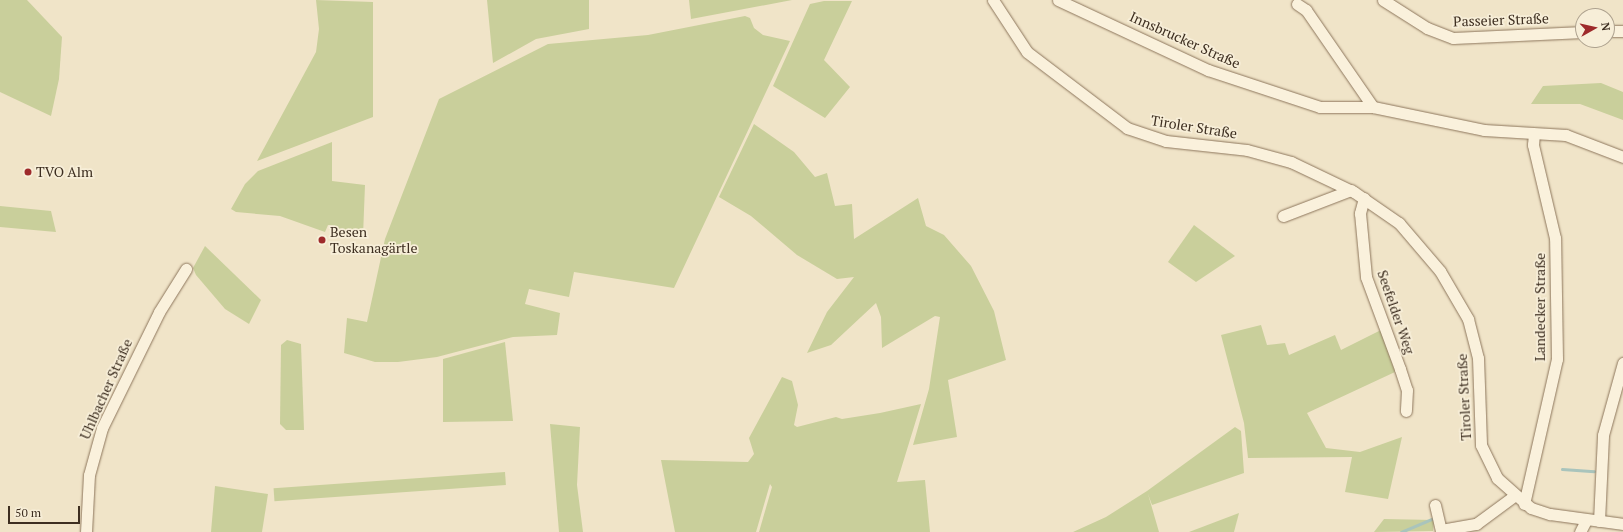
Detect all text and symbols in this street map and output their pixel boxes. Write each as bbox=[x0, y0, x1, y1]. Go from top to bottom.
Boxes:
street label: Innsbrucker Straße bbox=[1127, 8, 1243, 72]
north arrow bbox=[1575, 8, 1615, 48]
street label: Passeier Straße bbox=[1453, 10, 1549, 30]
text: N bbox=[1598, 21, 1613, 32]
street label: Tiroler Straße bbox=[1150, 112, 1238, 142]
place label: TVO Alm bbox=[36, 164, 93, 180]
marker: TVO Alm bbox=[23, 167, 33, 177]
place label: Besen Toskanagärtle bbox=[330, 224, 418, 256]
marker: Besen Toskanagärtle bbox=[317, 235, 327, 245]
street label: Landecker Straße bbox=[1532, 253, 1548, 361]
street label: Seefelder Weg bbox=[1374, 268, 1418, 356]
street label: Uhlbacher Straße bbox=[76, 336, 136, 442]
street label: Tiroler Straße bbox=[1453, 353, 1475, 441]
scale bar bbox=[10, 498, 82, 524]
text: 50 m bbox=[15, 505, 41, 520]

